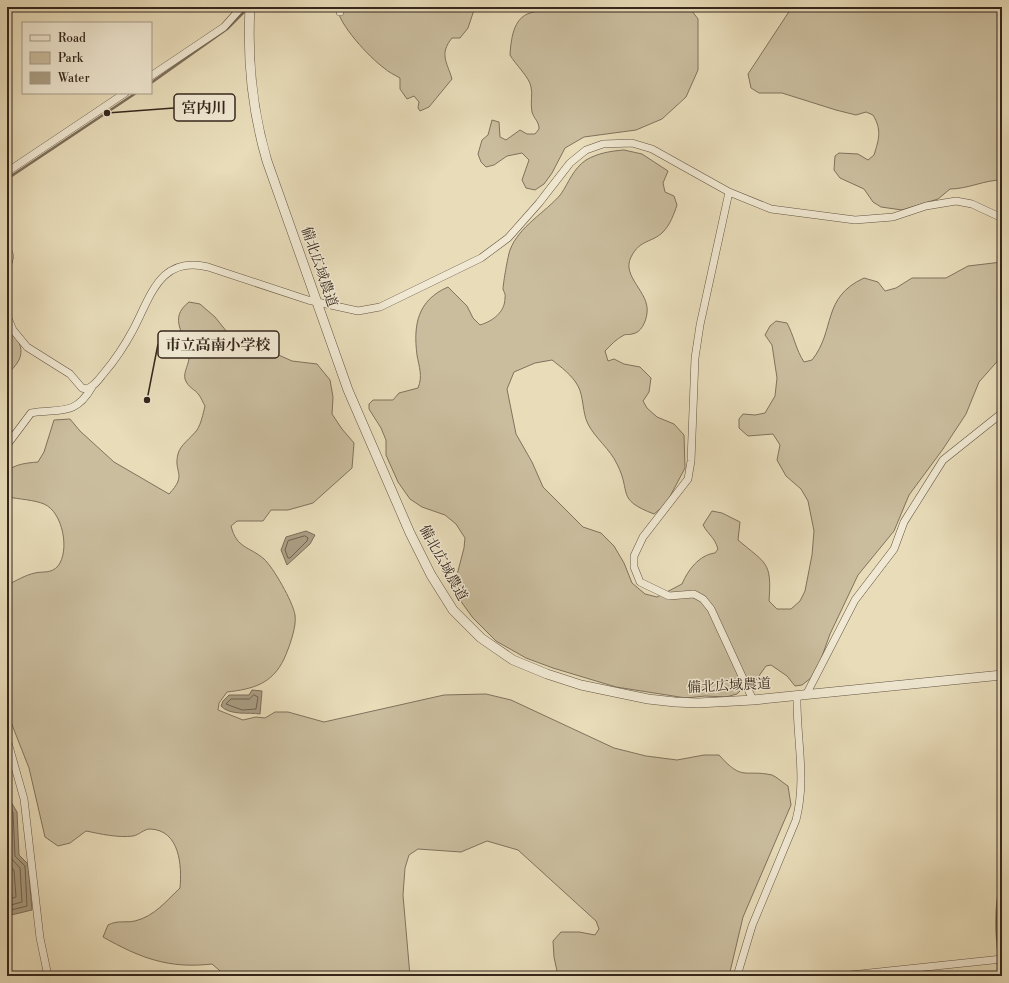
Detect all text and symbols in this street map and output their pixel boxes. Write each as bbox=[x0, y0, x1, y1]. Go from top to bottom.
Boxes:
legend bbox=[22, 22, 152, 94]
text: Road bbox=[58, 31, 86, 46]
text: Park bbox=[58, 51, 84, 66]
text: Water bbox=[57, 71, 90, 86]
callout: 宮内川 bbox=[174, 94, 235, 121]
text: 宮内川 bbox=[181, 99, 227, 118]
street label: 備北広域農道 bbox=[297, 224, 341, 310]
callout: 市立高南小学校 bbox=[158, 331, 279, 358]
text: 市立高南小学校 bbox=[165, 336, 271, 355]
street label: 備北広域農道 bbox=[415, 522, 471, 604]
street label: 備北広域農道 bbox=[687, 675, 771, 697]

